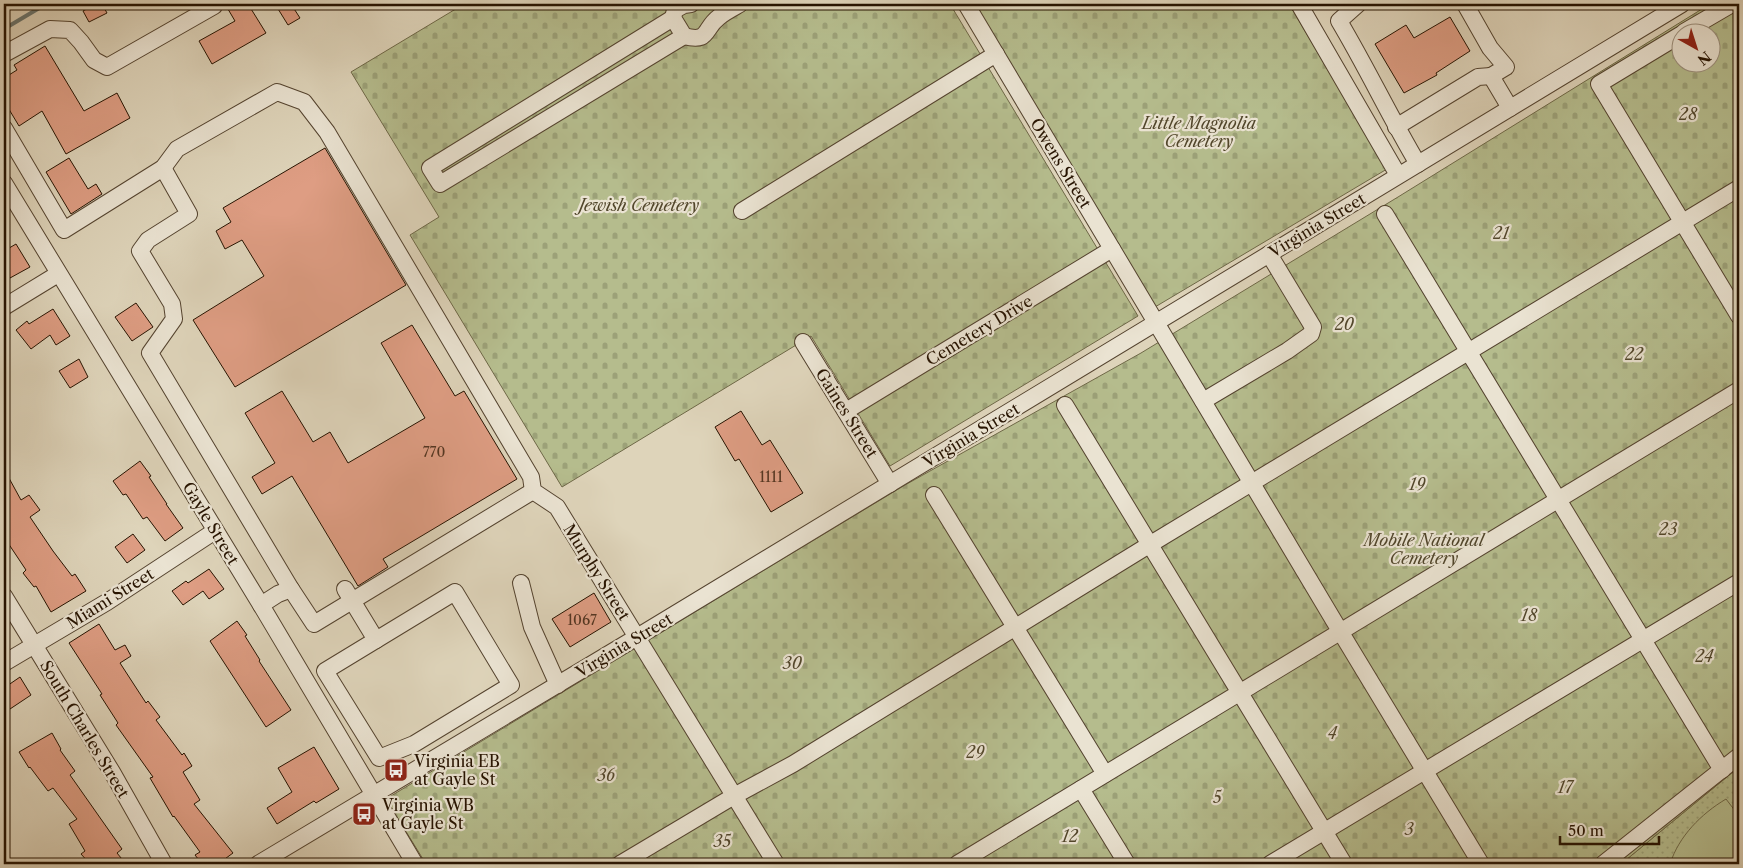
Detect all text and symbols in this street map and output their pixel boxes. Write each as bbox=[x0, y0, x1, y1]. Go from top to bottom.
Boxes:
north arrow bbox=[1670, 22, 1720, 72]
text: N bbox=[1694, 47, 1715, 69]
park label: 28 bbox=[1679, 104, 1698, 124]
park label: Little Magnolia Cemetery bbox=[1140, 113, 1257, 151]
street label: Owens Street bbox=[1026, 114, 1096, 212]
street label: Virginia Street bbox=[1264, 188, 1369, 262]
park label: Jewish Cemetery bbox=[574, 195, 699, 215]
park label: 21 bbox=[1493, 223, 1510, 243]
street label: Cemetery Drive bbox=[922, 290, 1036, 370]
park label: 20 bbox=[1334, 314, 1355, 334]
park label: 22 bbox=[1625, 344, 1644, 364]
street label: Gaines Street bbox=[812, 365, 883, 462]
street label: Virginia Street bbox=[918, 398, 1023, 472]
house number: 770 bbox=[423, 443, 445, 461]
house number: 1111 bbox=[759, 468, 783, 486]
park label: 19 bbox=[1408, 474, 1426, 494]
street label: Gayle Street bbox=[178, 478, 244, 568]
park label: 23 bbox=[1659, 519, 1678, 539]
street label: Murphy Street bbox=[559, 520, 635, 624]
park label: Mobile National Cemetery bbox=[1362, 530, 1486, 568]
street label: Miami Street bbox=[63, 563, 157, 633]
park label: 18 bbox=[1520, 605, 1538, 625]
street label: Virginia Street bbox=[571, 608, 676, 682]
house number: 1067 bbox=[567, 611, 597, 629]
park label: 24 bbox=[1695, 646, 1715, 666]
park label: 30 bbox=[782, 653, 803, 673]
street label: South Charles Street bbox=[36, 657, 134, 802]
park label: 4 bbox=[1327, 723, 1338, 743]
park label: 29 bbox=[966, 742, 985, 762]
place label: Virginia EB at Gayle St bbox=[413, 751, 500, 789]
bus stop icon: Virginia EB at Gayle St bbox=[383, 757, 409, 783]
park label: 36 bbox=[597, 765, 616, 785]
park label: 17 bbox=[1557, 777, 1575, 797]
park label: 5 bbox=[1213, 787, 1222, 807]
place label: Virginia WB at Gayle St bbox=[381, 795, 474, 833]
bus stop icon: Virginia WB at Gayle St bbox=[351, 801, 377, 827]
scale bar bbox=[1560, 813, 1659, 845]
park label: 3 bbox=[1404, 819, 1414, 839]
text: 50 m bbox=[1568, 821, 1604, 840]
park label: 12 bbox=[1061, 826, 1079, 846]
park label: 35 bbox=[713, 831, 731, 851]

